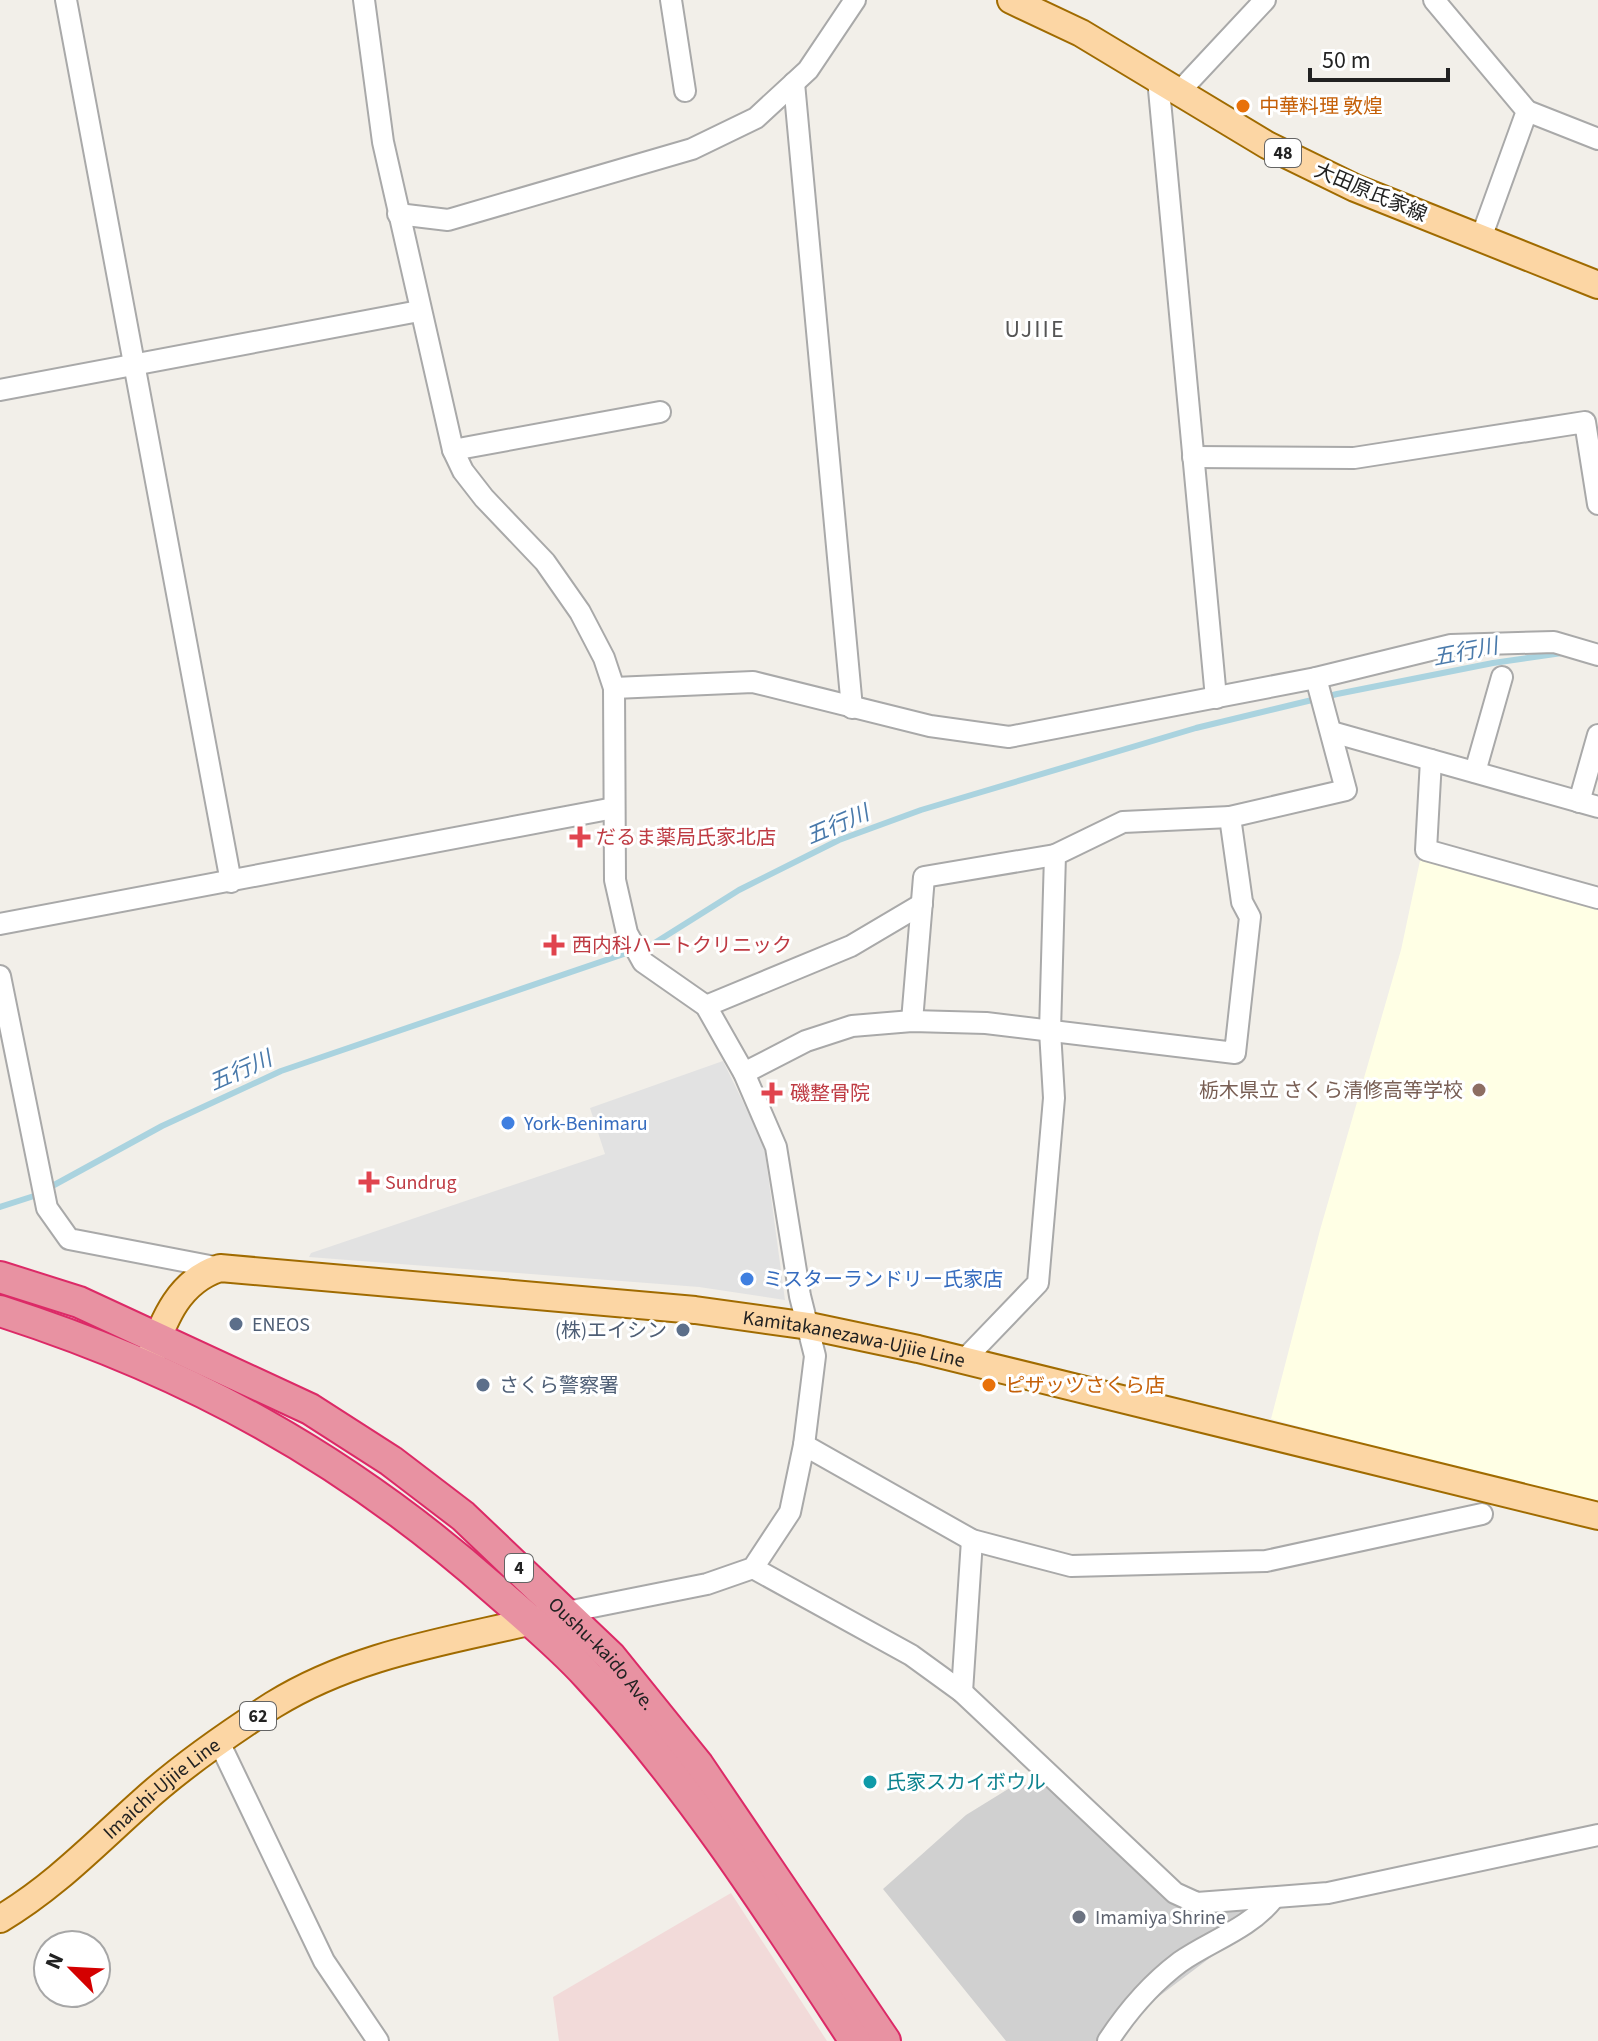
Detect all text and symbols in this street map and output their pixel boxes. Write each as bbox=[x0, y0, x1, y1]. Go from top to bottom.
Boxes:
scale bar bbox=[1310, 32, 1448, 82]
text: 50 m bbox=[1322, 43, 1371, 78]
place label: 中華料理 敦煌 bbox=[1259, 93, 1383, 121]
marker: 中華料理 敦煌 bbox=[1234, 97, 1252, 115]
road number: 48 bbox=[1265, 139, 1301, 167]
street label: 大田原氏家線 bbox=[1310, 157, 1431, 229]
district label: UJIIE bbox=[1004, 312, 1066, 347]
water label: 五行川 bbox=[1430, 630, 1503, 674]
water label: 五行川 bbox=[801, 797, 876, 853]
place label: だるま薬局氏家北店 bbox=[596, 824, 776, 852]
marker: だるま薬局氏家北店 bbox=[571, 828, 589, 846]
place label: 西内科ハートクリニック bbox=[572, 932, 792, 960]
marker: 西内科ハートクリニック bbox=[543, 934, 565, 956]
water label: 五行川 bbox=[204, 1042, 279, 1099]
place label: 栃木県立 さくら清修高等学校 bbox=[1199, 1077, 1463, 1105]
place label: 磯整骨院 bbox=[790, 1080, 870, 1108]
marker: 栃木県立 さくら清修高等学校 bbox=[1470, 1081, 1488, 1099]
marker: 磯整骨院 bbox=[761, 1082, 783, 1104]
place label: York-Benimaru bbox=[523, 1110, 648, 1138]
marker: York-Benimaru bbox=[499, 1114, 517, 1132]
place label: Sundrug bbox=[385, 1169, 457, 1197]
marker: Sundrug bbox=[360, 1173, 378, 1191]
place label: ミスターランドリー氏家店 bbox=[763, 1266, 1003, 1294]
marker: ミスターランドリー氏家店 bbox=[738, 1270, 756, 1288]
street label: Kamitakanezawa-Ujiie Line bbox=[741, 1304, 968, 1375]
place label: ENEOS bbox=[252, 1311, 310, 1339]
marker: ENEOS bbox=[227, 1315, 245, 1333]
place label: (株)エイシン bbox=[555, 1317, 667, 1345]
marker: (株)エイシン bbox=[674, 1321, 692, 1339]
place label: さくら警察署 bbox=[499, 1372, 619, 1400]
place label: ピザッツさくら店 bbox=[1005, 1372, 1165, 1400]
marker: さくら警察署 bbox=[474, 1376, 492, 1394]
marker: ピザッツさくら店 bbox=[980, 1376, 998, 1394]
road number: 4 bbox=[505, 1554, 533, 1582]
street label: Oushu-kaido Ave. bbox=[541, 1591, 661, 1717]
road number: 62 bbox=[240, 1702, 276, 1730]
street label: Imaichi-Ujiie Line bbox=[97, 1732, 226, 1846]
place label: 氏家スカイボウル bbox=[886, 1769, 1046, 1797]
marker: 氏家スカイボウル bbox=[861, 1773, 879, 1791]
place label: Imamiya Shrine bbox=[1095, 1904, 1226, 1932]
marker: Imamiya Shrine bbox=[1070, 1908, 1088, 1926]
north arrow bbox=[32, 1929, 112, 2009]
text: N bbox=[37, 1948, 72, 1974]

